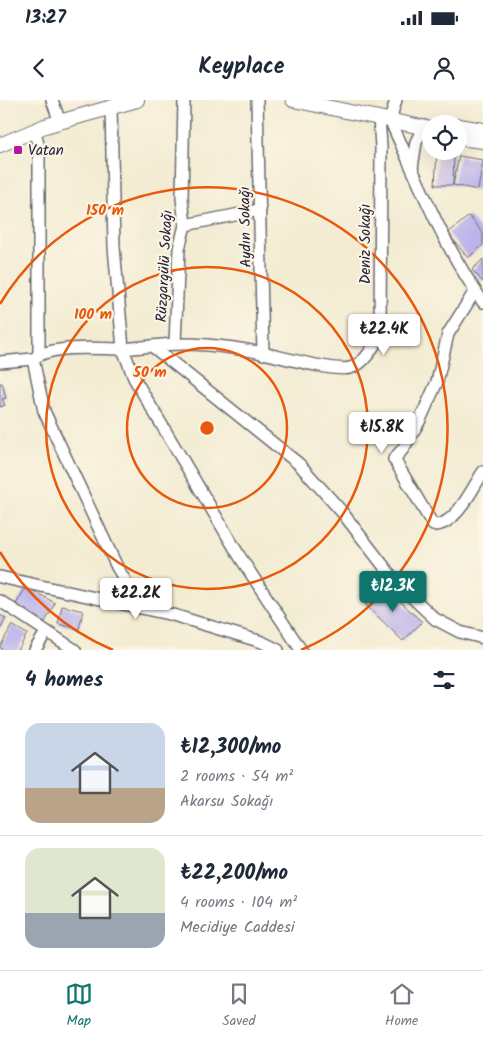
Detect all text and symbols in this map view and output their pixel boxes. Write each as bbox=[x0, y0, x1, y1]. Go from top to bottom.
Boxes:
text: 13:27 bbox=[25, 3, 66, 33]
text: Keyplace bbox=[199, 50, 284, 85]
icon: back bbox=[25, 54, 53, 82]
icon: person bbox=[430, 54, 458, 82]
map controls bbox=[422, 115, 467, 160]
button: locate bbox=[422, 115, 467, 160]
place label: Vatan bbox=[28, 139, 64, 163]
marker: Vatan bbox=[12, 144, 24, 156]
street label: Aydın Sokağı bbox=[233, 186, 259, 268]
text: 150 m bbox=[86, 199, 124, 223]
street label: Deniz Sokağı bbox=[354, 204, 378, 284]
street label: Rüzgargülü Sokağı bbox=[150, 209, 180, 323]
text: 100 m bbox=[74, 303, 112, 327]
pin: ₺22.4K bbox=[343, 314, 425, 356]
text: ₺22.4K bbox=[359, 317, 409, 342]
text: 50 m bbox=[132, 361, 167, 385]
pin: ₺15.8K bbox=[341, 412, 423, 454]
text: ₺15.8K bbox=[360, 415, 404, 440]
centre of rings bbox=[198, 419, 216, 437]
pin: ₺12.3K bbox=[352, 570, 434, 613]
text: ₺12.3K bbox=[370, 574, 416, 599]
pin: ₺22.2K bbox=[95, 578, 177, 620]
text: ₺22.2K bbox=[111, 581, 161, 606]
text: 4 homes bbox=[25, 664, 103, 697]
icon: filters bbox=[430, 666, 458, 694]
text: ₺12,300/mo bbox=[180, 731, 281, 764]
icon: home bbox=[65, 743, 125, 803]
text: 2 rooms · 54 m² bbox=[180, 764, 293, 789]
text: Akarsu Sokağı bbox=[180, 789, 273, 814]
text: ₺22,200/mo bbox=[180, 857, 288, 890]
icon: home bbox=[65, 868, 125, 928]
text: 4 rooms · 104 m² bbox=[180, 890, 297, 915]
text: Mecidiye Caddesi bbox=[180, 915, 295, 940]
tab: Map bbox=[65, 980, 93, 1032]
tab: Saved bbox=[222, 980, 256, 1032]
tab: Home bbox=[385, 980, 418, 1032]

